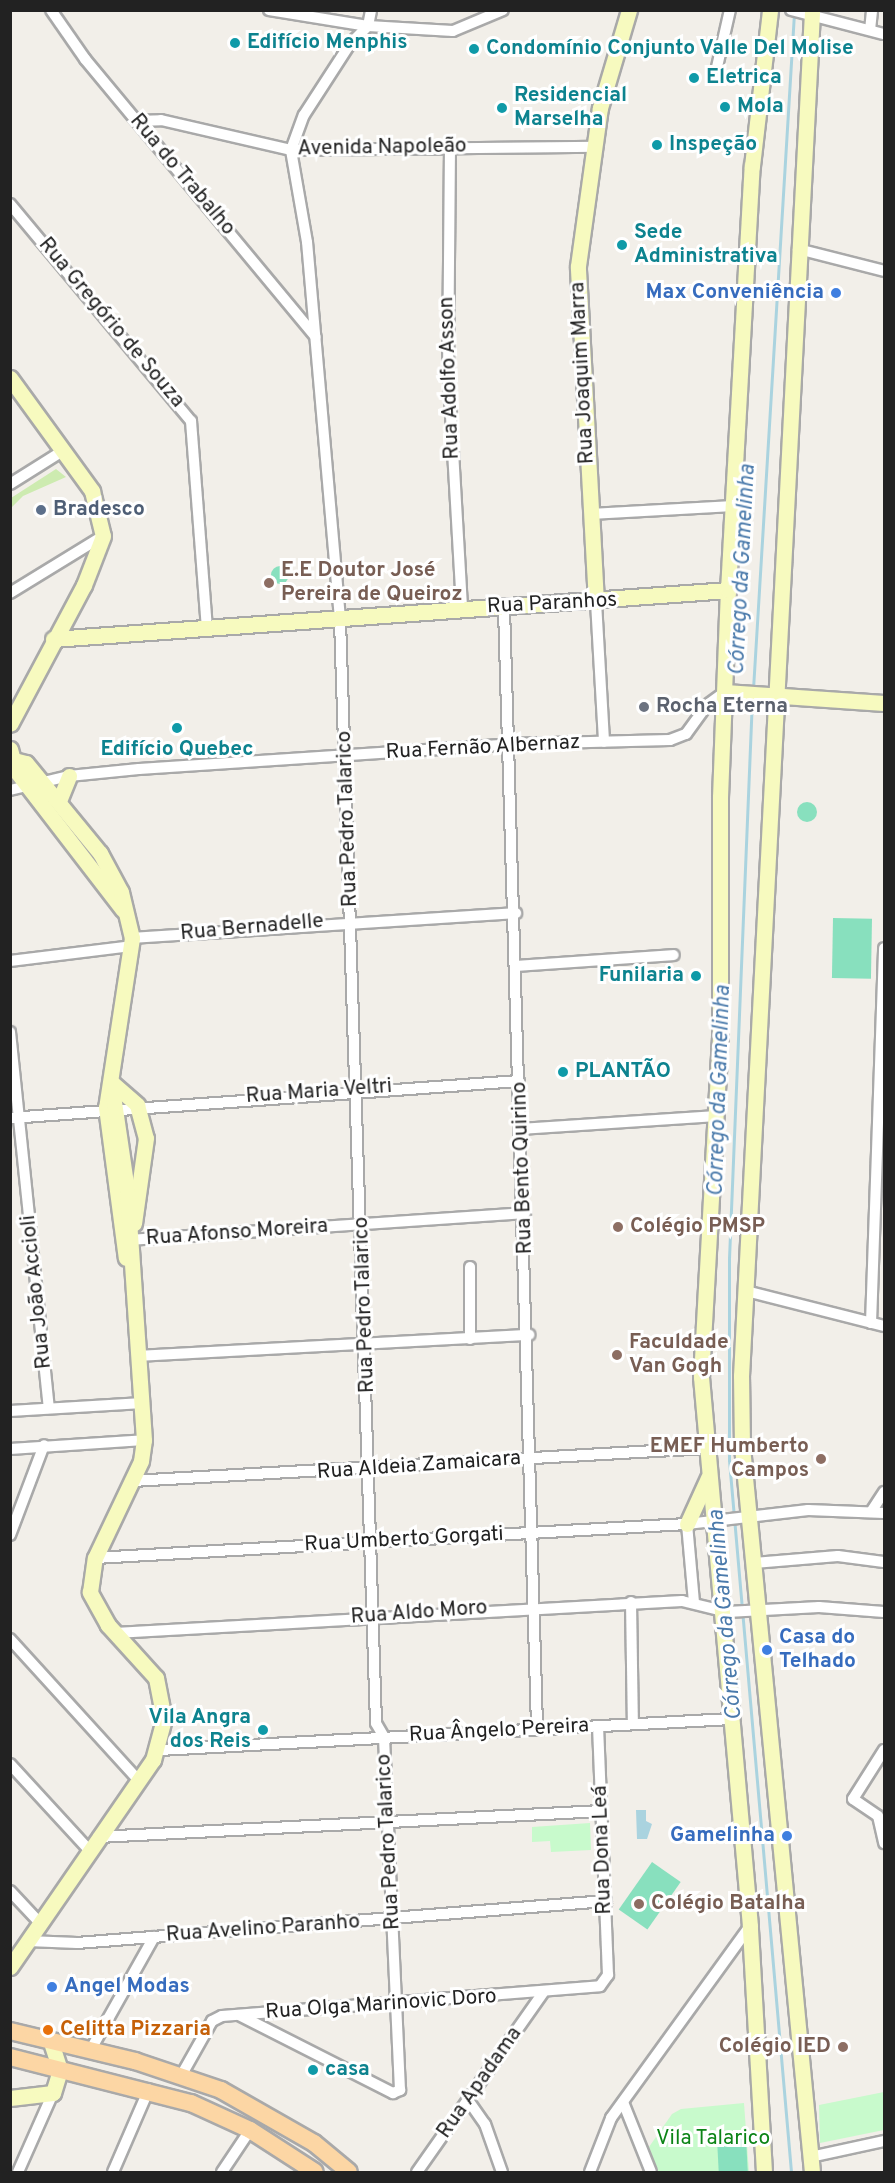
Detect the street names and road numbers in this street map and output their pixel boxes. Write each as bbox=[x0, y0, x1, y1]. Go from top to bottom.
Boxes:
street label: Rua do Trabalho bbox=[124, 109, 240, 241]
street label: Avenida Napoleão bbox=[297, 134, 467, 162]
street label: Rua Gregório de Souza bbox=[32, 233, 190, 413]
street label: Rua Joaquim Marra bbox=[566, 281, 600, 465]
street label: Rua Adolfo Asson bbox=[435, 295, 465, 461]
street label: Rua Paranhos bbox=[486, 588, 618, 620]
street label: Rua Pedro Talarico bbox=[332, 730, 364, 908]
street label: Rua Fernão Albernaz bbox=[385, 730, 581, 766]
street label: Rua Bernadelle bbox=[179, 909, 325, 947]
street label: Rua Maria Veltri bbox=[245, 1074, 393, 1110]
street label: Rua Bento Quirino bbox=[507, 1081, 539, 1255]
street label: Rua João Accioli bbox=[16, 1213, 58, 1371]
street label: Rua Afonso Moreira bbox=[145, 1214, 329, 1252]
street label: Rua Pedro Talarico bbox=[349, 1216, 381, 1394]
street label: Rua Aldeia Zamaicara bbox=[316, 1446, 522, 1486]
street label: Rua Umberto Gorgati bbox=[304, 1522, 504, 1558]
street label: Rua Aldo Moro bbox=[349, 1596, 489, 1630]
street label: Rua Ângelo Pereira bbox=[408, 1714, 590, 1748]
street label: Rua Pedro Talarico bbox=[372, 1753, 406, 1931]
street label: Rua Dona Leá bbox=[588, 1785, 618, 1915]
street label: Rua Avelino Paranho bbox=[165, 1910, 361, 1948]
street label: Rua Olga Marinovic Doro bbox=[265, 1984, 497, 2026]
street label: Rua Apadama bbox=[432, 2022, 528, 2144]

